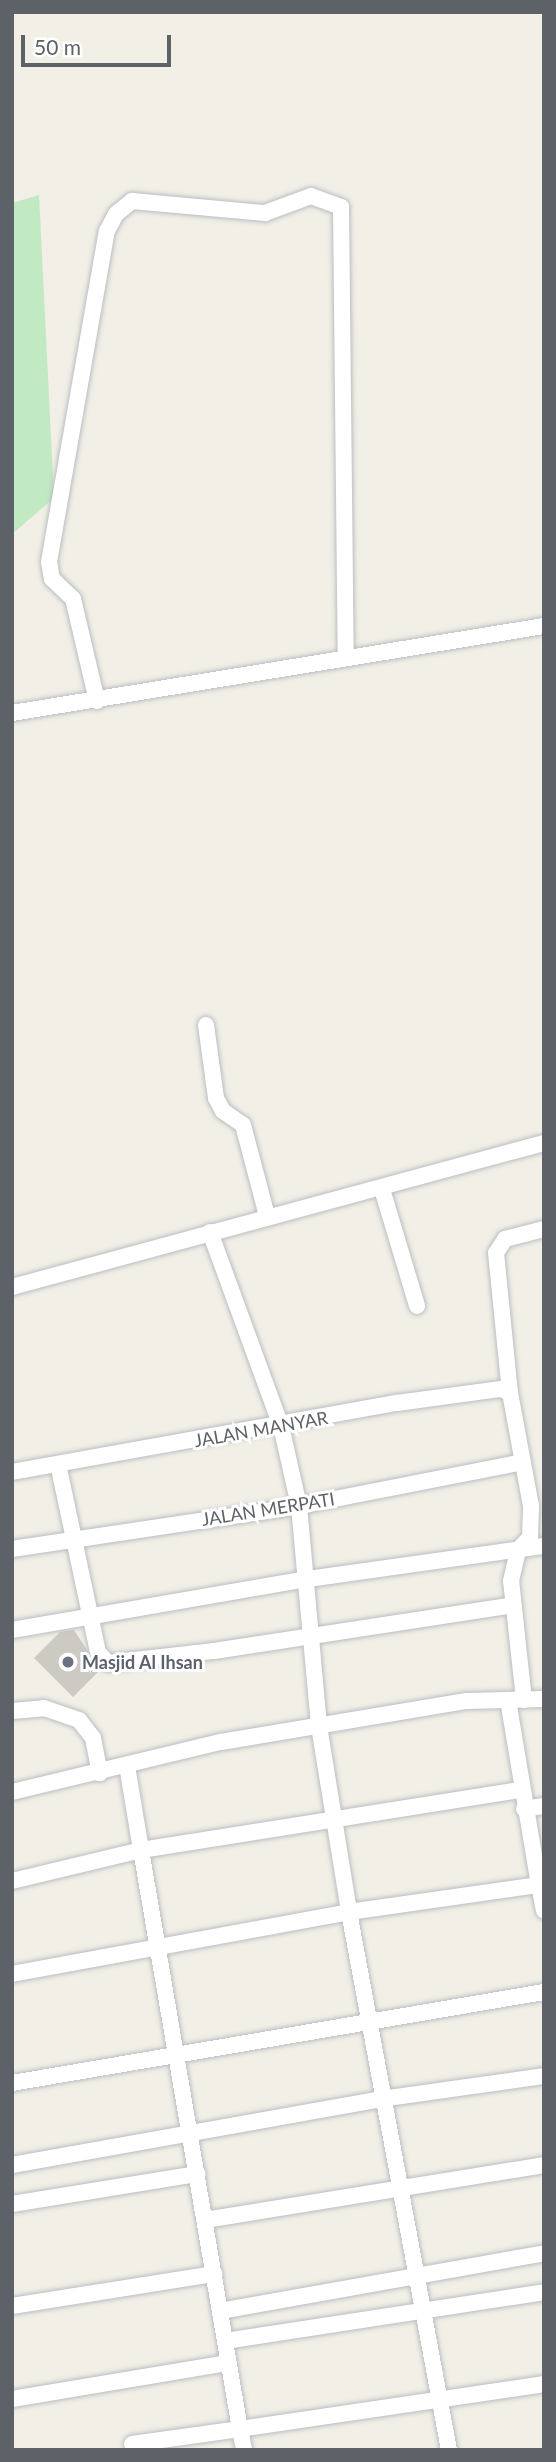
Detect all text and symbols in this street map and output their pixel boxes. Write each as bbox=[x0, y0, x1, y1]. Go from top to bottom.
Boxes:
scale bar bbox=[24, 21, 175, 65]
text: 50 m bbox=[34, 34, 81, 59]
street label: JALAN MANYAR bbox=[192, 1407, 330, 1451]
street label: JALAN MERPATI bbox=[200, 1488, 336, 1530]
place label: Masjid Al Ihsan bbox=[82, 1651, 203, 1673]
marker: Masjid Al Ihsan bbox=[60, 1654, 76, 1670]

